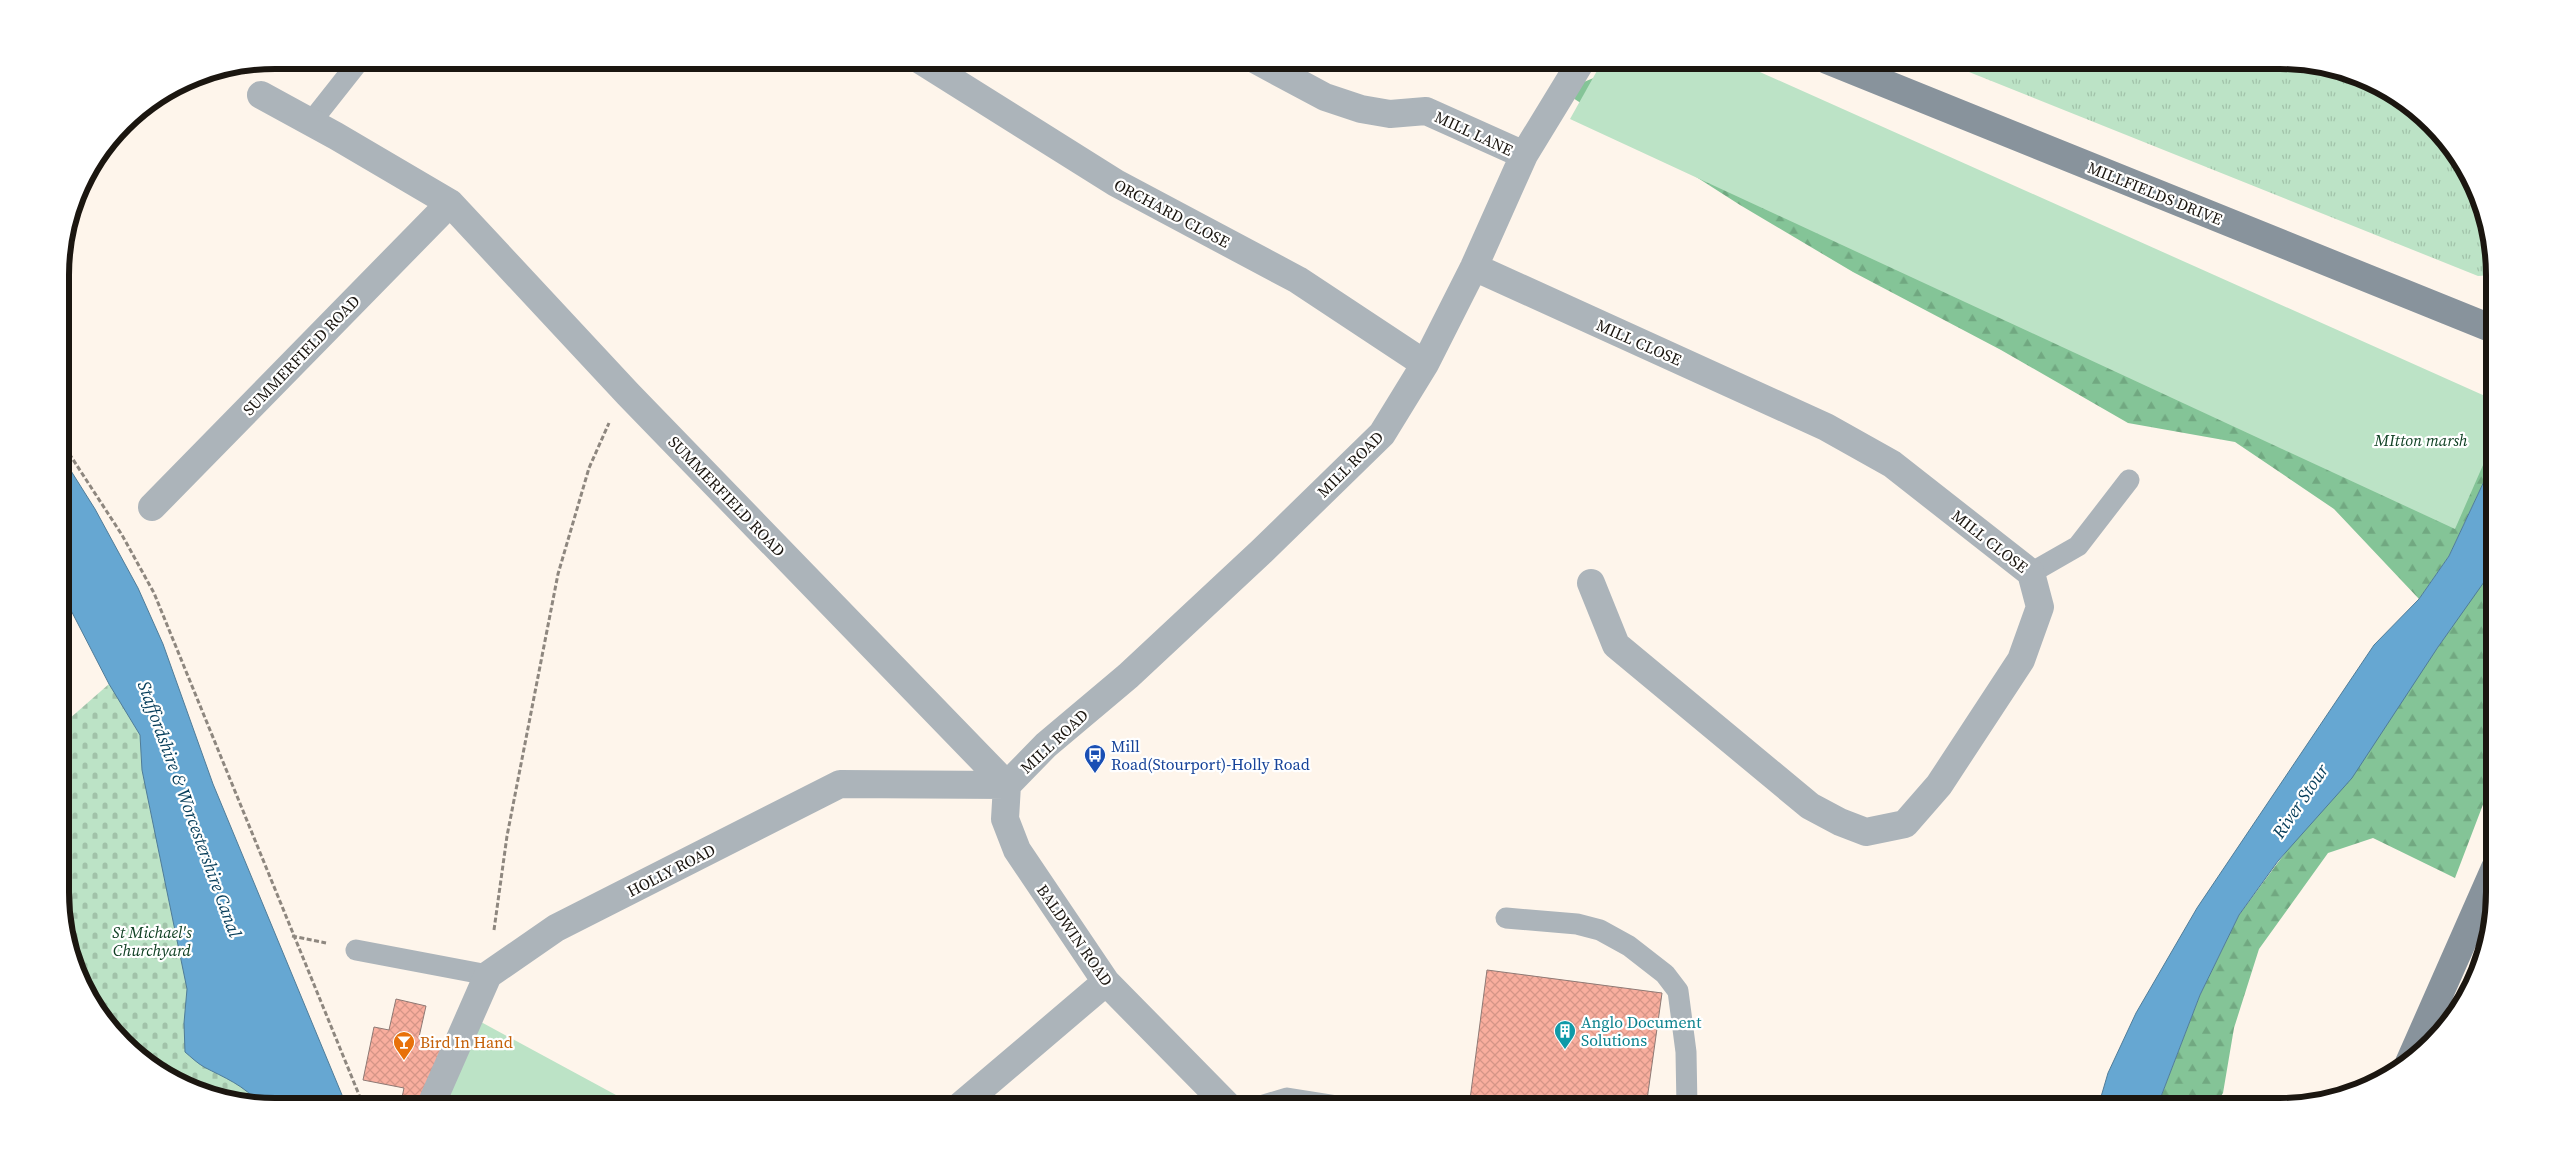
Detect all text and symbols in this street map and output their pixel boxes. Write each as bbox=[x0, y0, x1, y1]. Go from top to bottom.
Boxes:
street label: MILL LANE bbox=[1431, 105, 1517, 161]
street label: MILLFIELDS DRIVE bbox=[2084, 156, 2226, 230]
street label: ORCHARD CLOSE bbox=[1110, 173, 1234, 253]
street label: SUMMERFIELD ROAD bbox=[238, 290, 364, 420]
street label: MILL CLOSE bbox=[1593, 313, 1685, 371]
street label: MILL ROAD bbox=[1312, 426, 1388, 502]
park label: MItton marsh bbox=[2374, 429, 2468, 451]
street label: SUMMERFIELD ROAD bbox=[664, 431, 790, 561]
street label: MILL CLOSE bbox=[1947, 504, 2033, 578]
water label: Staffordshire & Worcestershire Canal bbox=[132, 677, 248, 941]
street label: MILL ROAD bbox=[1015, 704, 1093, 778]
place label: Mill Road(Stourport)-Holly Road bbox=[1111, 735, 1310, 775]
bus stop icon: Mill Road(Stourport)-Holly Road bbox=[1083, 743, 1107, 774]
water label: River Stour bbox=[2265, 758, 2334, 844]
street label: HOLLY ROAD bbox=[623, 838, 719, 902]
street label: BALDWIN ROAD bbox=[1032, 880, 1118, 990]
park label: St Michael's Churchyard bbox=[112, 921, 192, 961]
place label: Anglo Document Solutions bbox=[1581, 1011, 1702, 1051]
building icon: Anglo Document Solutions bbox=[1553, 1019, 1577, 1050]
bar icon: Bird In Hand bbox=[392, 1030, 416, 1061]
place label: Bird In Hand bbox=[420, 1031, 513, 1053]

